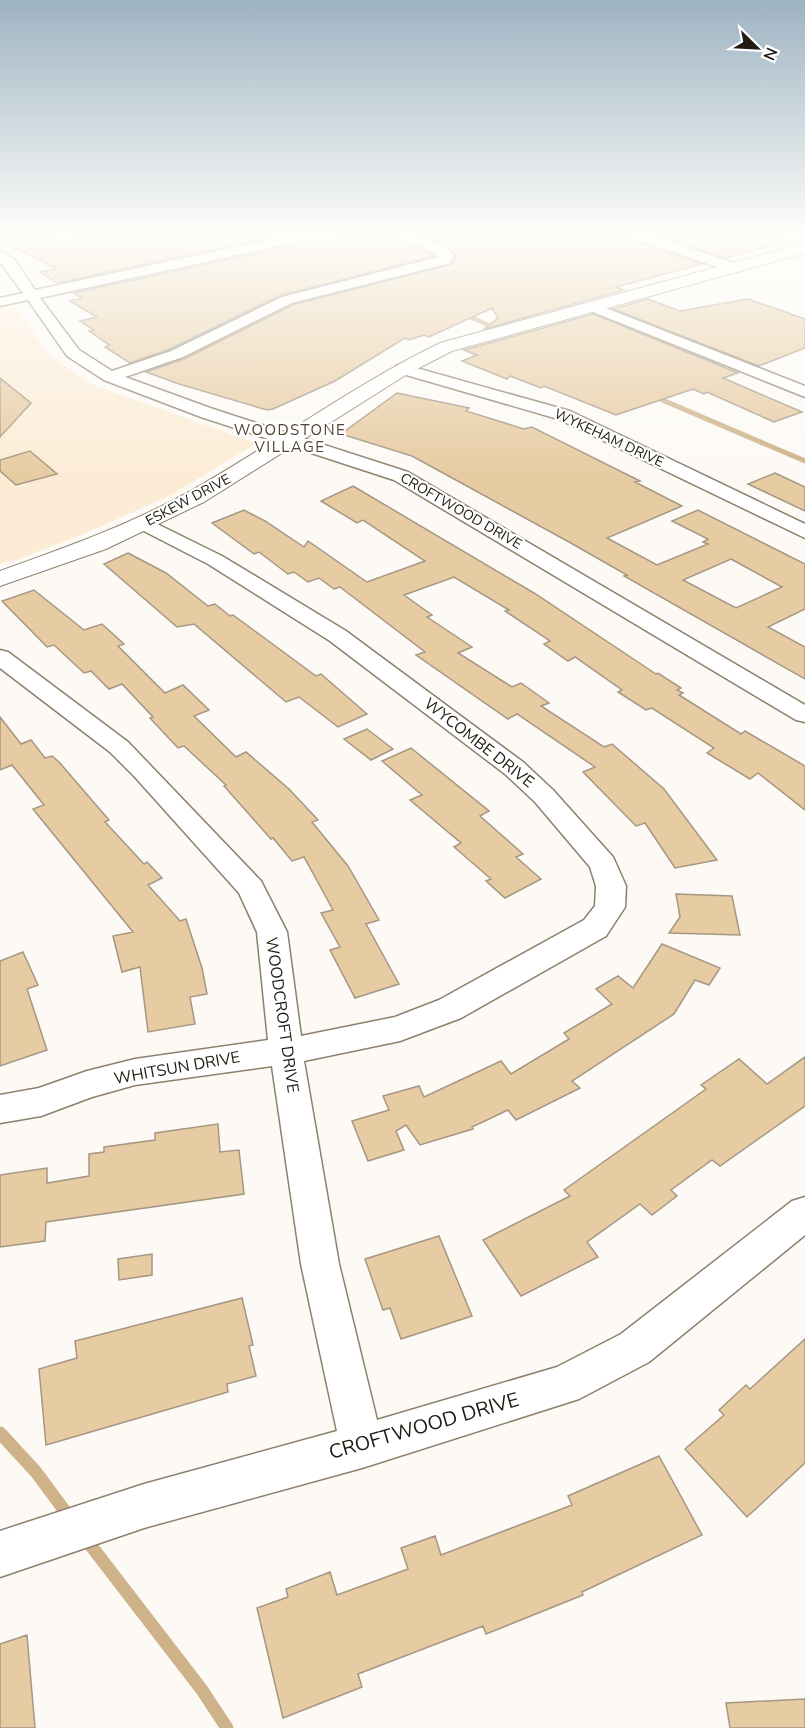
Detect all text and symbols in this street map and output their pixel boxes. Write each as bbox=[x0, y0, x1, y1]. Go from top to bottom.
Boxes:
north arrow bbox=[727, 18, 787, 78]
text: N bbox=[757, 44, 782, 64]
street label: WYKEHAM DRIVE bbox=[551, 404, 667, 472]
district label: WOODSTONE VILLAGE bbox=[234, 420, 346, 457]
street label: CROFTWOOD DRIVE bbox=[397, 468, 525, 554]
street label: ESKEW DRIVE bbox=[142, 470, 234, 530]
street label: WYCOMBE DRIVE bbox=[419, 693, 539, 793]
street label: WOODCROFT DRIVE bbox=[260, 936, 304, 1094]
street label: WHITSUN DRIVE bbox=[112, 1046, 242, 1090]
street label: CROFTWOOD DRIVE bbox=[326, 1386, 522, 1466]

